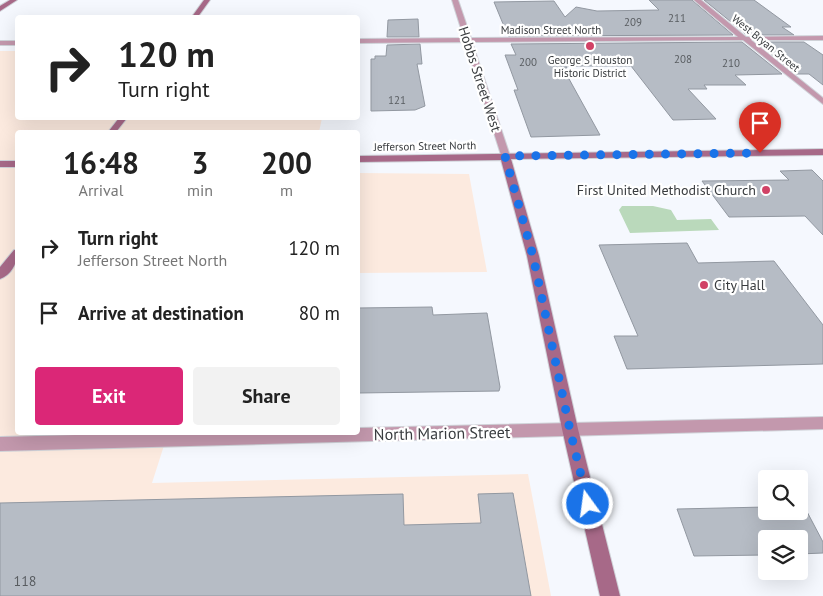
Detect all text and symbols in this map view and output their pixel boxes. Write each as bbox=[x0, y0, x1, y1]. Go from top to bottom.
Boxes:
house number: 211 bbox=[668, 11, 686, 25]
street label: West Bryan Street bbox=[729, 11, 803, 75]
house number: 209 bbox=[624, 15, 642, 29]
street label: Madison Street North bbox=[501, 23, 601, 37]
street label: Hobbs Street West bbox=[454, 24, 506, 134]
text: 120 m bbox=[118, 31, 215, 77]
icon: right bbox=[35, 35, 100, 100]
marker: George S Houston Historic District bbox=[584, 40, 596, 52]
house number: 208 bbox=[674, 52, 692, 66]
place label: George S Houston Historic District bbox=[548, 53, 632, 80]
house number: 200 bbox=[519, 55, 537, 69]
house number: 210 bbox=[722, 56, 740, 70]
text: Turn right bbox=[118, 75, 210, 103]
house number: 121 bbox=[388, 93, 406, 107]
pin bbox=[739, 102, 781, 153]
icon: arrive bbox=[746, 109, 774, 137]
street label: Jefferson Street North bbox=[373, 138, 476, 154]
text: 16:48 bbox=[63, 143, 139, 182]
text: 3 bbox=[192, 143, 209, 182]
text: 200 bbox=[261, 143, 312, 182]
text: Arrival bbox=[79, 180, 123, 200]
text: min bbox=[187, 180, 213, 200]
text: m bbox=[280, 180, 293, 200]
place label: First United Methodist Church bbox=[577, 181, 756, 199]
marker: First United Methodist Church bbox=[760, 184, 772, 196]
text: Turn right bbox=[78, 226, 158, 250]
icon: right bbox=[35, 234, 63, 262]
text: 120 m bbox=[288, 236, 340, 260]
text: Jefferson Street North bbox=[78, 250, 227, 270]
place label: City Hall bbox=[714, 276, 765, 294]
marker: City Hall bbox=[698, 279, 710, 291]
icon: arrive bbox=[35, 299, 63, 327]
text: Arrive at destination bbox=[78, 301, 244, 325]
text: 80 m bbox=[299, 301, 340, 325]
button: Exit bbox=[35, 367, 183, 425]
button: Share bbox=[193, 367, 340, 425]
street label: North Marion Street bbox=[374, 422, 511, 444]
map controls bbox=[758, 470, 808, 580]
button: search bbox=[758, 470, 808, 520]
position arrow bbox=[561, 477, 613, 529]
button: layers bbox=[758, 530, 808, 580]
house number: 118 bbox=[14, 572, 36, 590]

